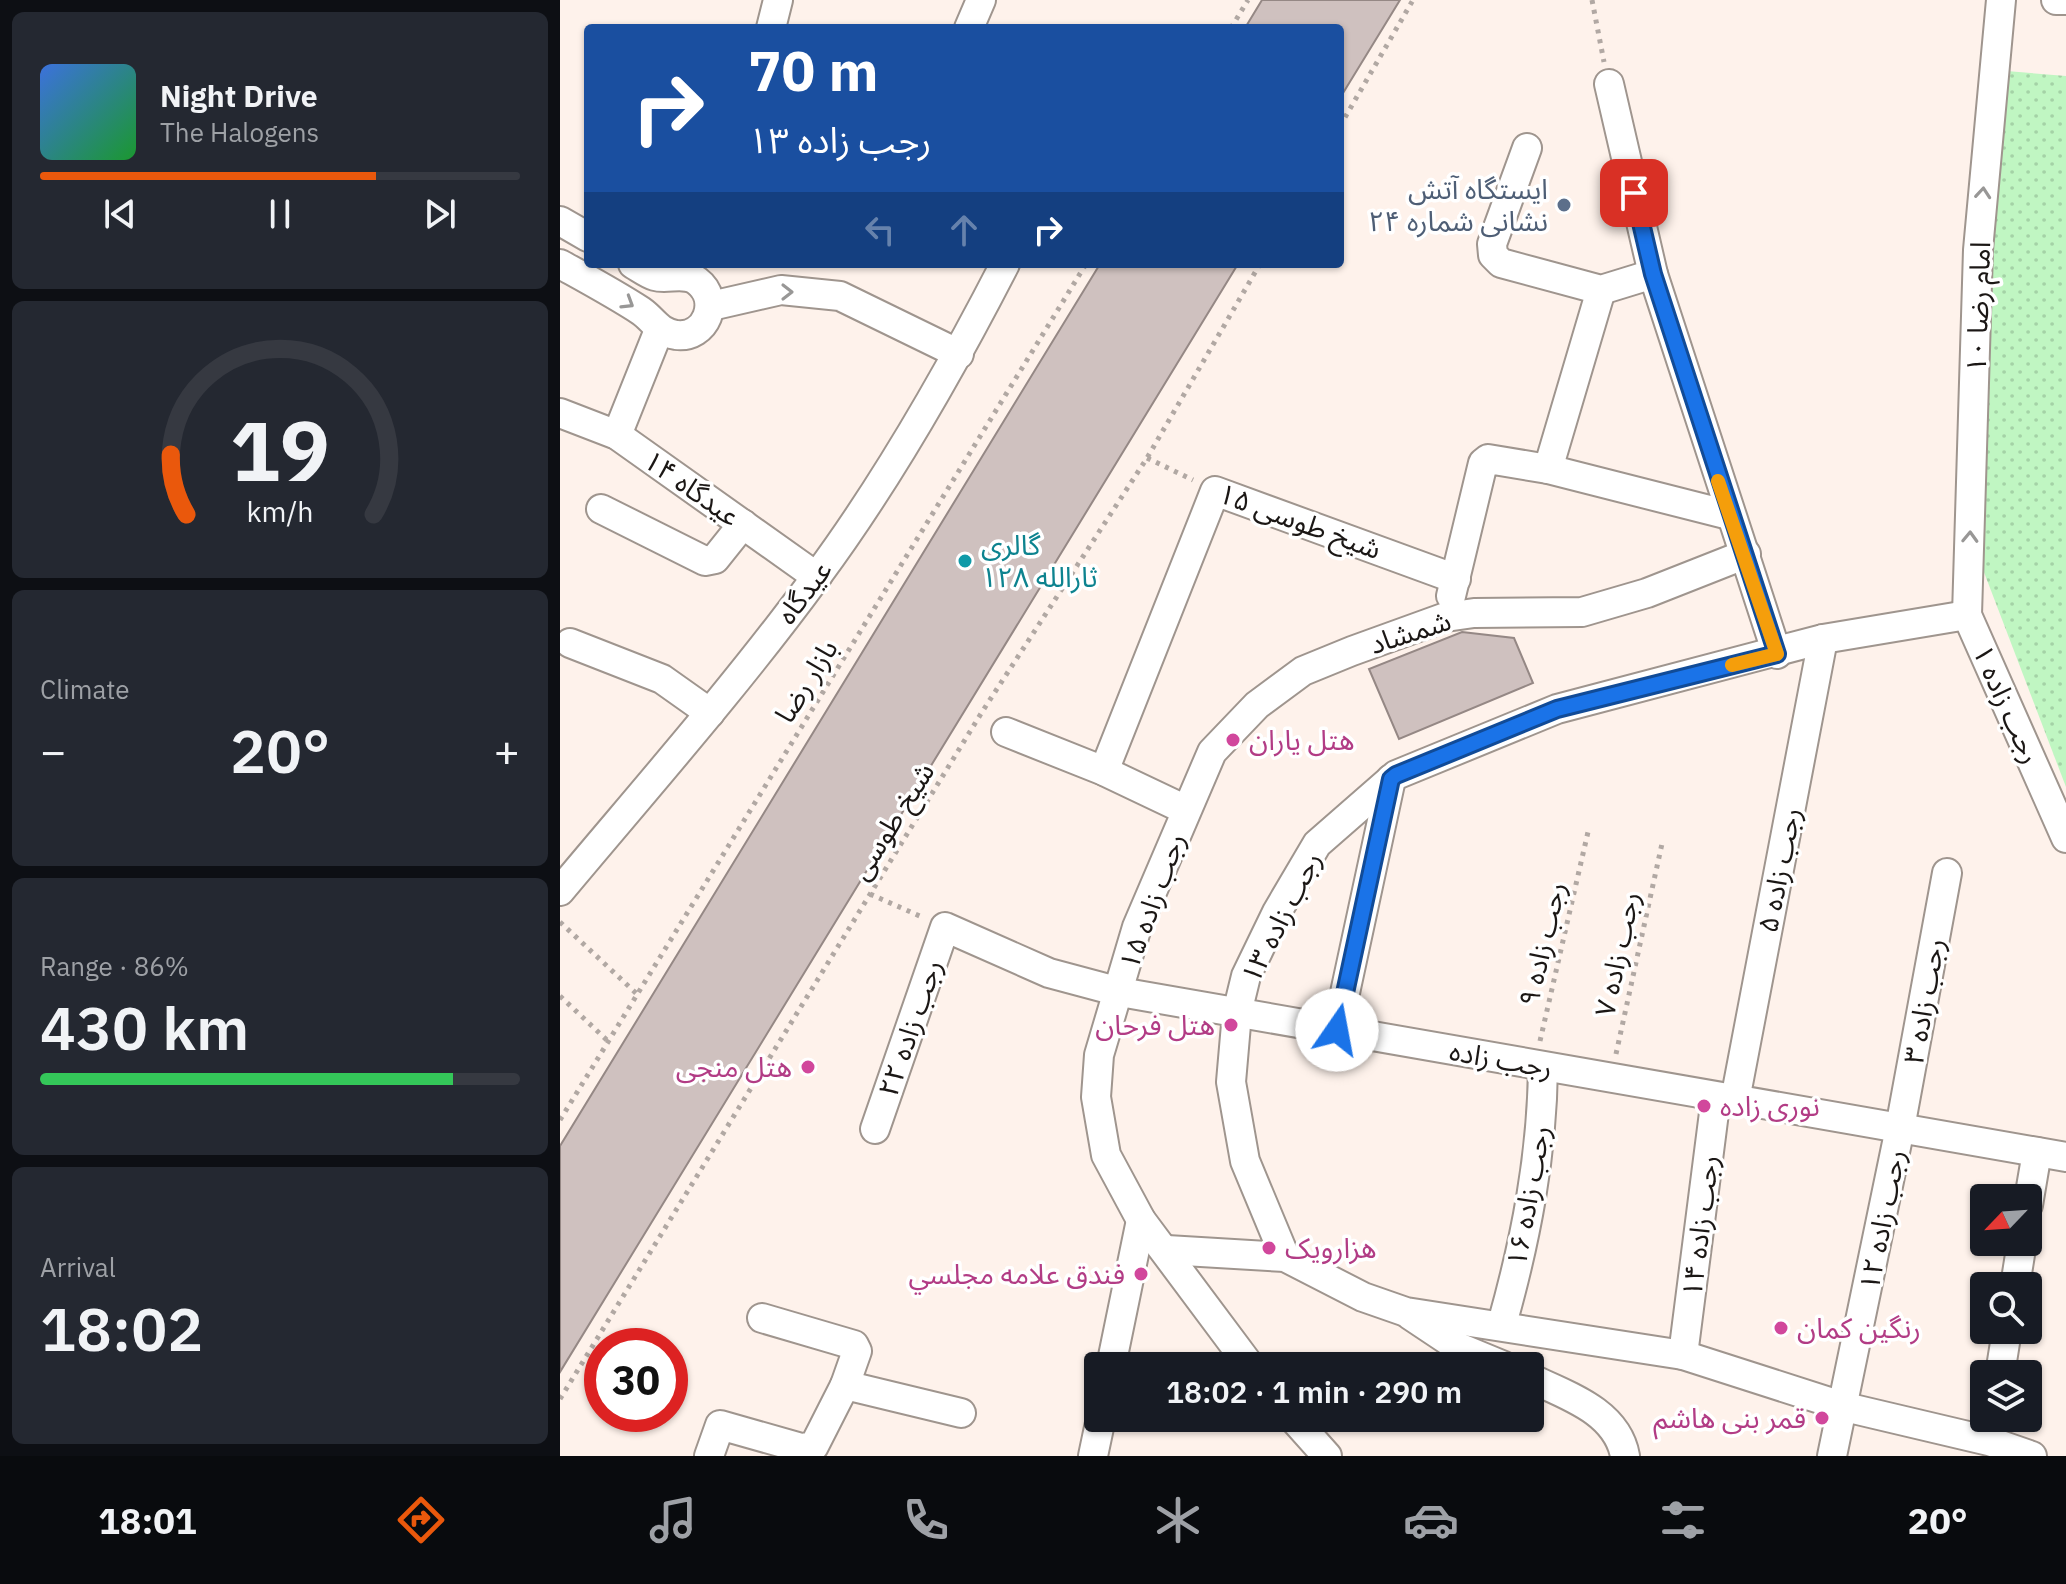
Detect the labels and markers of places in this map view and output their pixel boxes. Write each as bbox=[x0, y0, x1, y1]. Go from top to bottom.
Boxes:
pin bbox=[1600, 159, 1668, 227]
place label: ایستگاه آتش نشانی شماره ۲۴ bbox=[1368, 170, 1548, 239]
marker: ایستگاه آتش نشانی شماره ۲۴ bbox=[1555, 196, 1573, 214]
place label: گالری ثارالله ۱۲۸ bbox=[981, 526, 1098, 595]
marker: گالری ثارالله ۱۲۸ bbox=[956, 552, 974, 570]
place label: هتل یاران bbox=[1249, 721, 1355, 758]
marker: هتل یاران bbox=[1224, 731, 1242, 749]
place label: هتل فرحان bbox=[1095, 1006, 1215, 1043]
marker: هتل فرحان bbox=[1222, 1016, 1240, 1034]
place label: هتل منجی bbox=[676, 1048, 792, 1085]
marker: هتل منجی bbox=[799, 1058, 817, 1076]
place label: نورى زاده bbox=[1720, 1087, 1820, 1124]
marker: نورى زاده bbox=[1695, 1097, 1713, 1115]
place label: هزارویک bbox=[1285, 1229, 1377, 1266]
marker: هزارویک bbox=[1260, 1239, 1278, 1257]
place label: فندق علامه مجلسي bbox=[909, 1255, 1125, 1295]
marker: فندق علامه مجلسي bbox=[1132, 1265, 1150, 1283]
place label: رنگین کمان bbox=[1797, 1309, 1921, 1346]
marker: رنگین کمان bbox=[1772, 1319, 1790, 1337]
place label: قمر بنی هاشم bbox=[1653, 1399, 1806, 1440]
marker: قمر بنی هاشم bbox=[1813, 1409, 1831, 1427]

